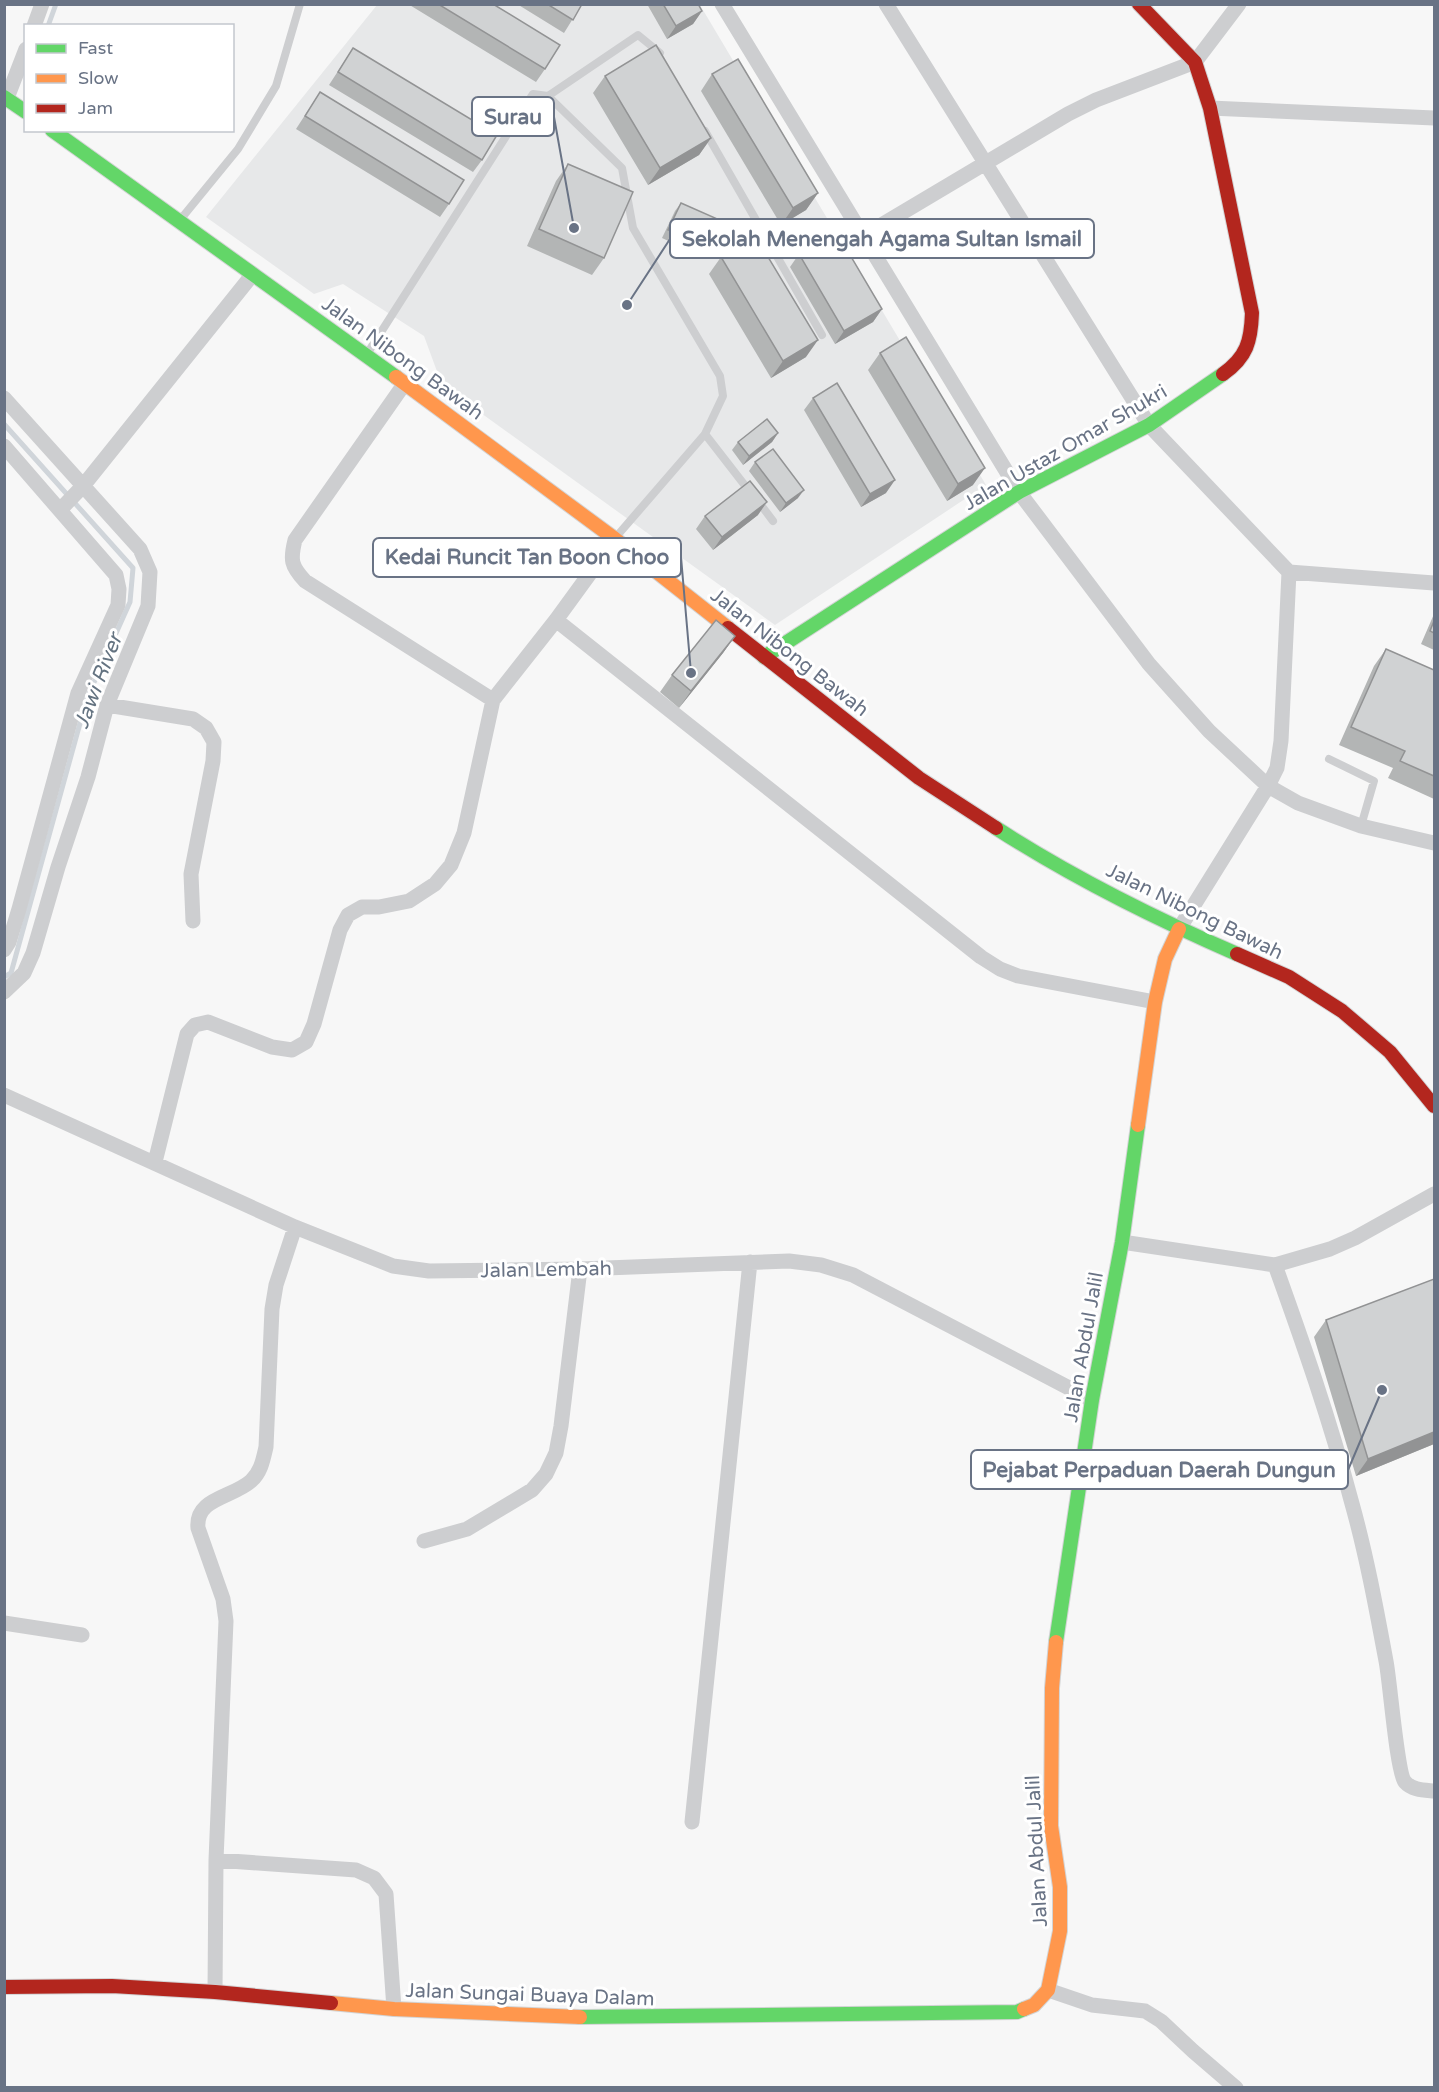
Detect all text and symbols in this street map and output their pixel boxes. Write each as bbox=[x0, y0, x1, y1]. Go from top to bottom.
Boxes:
legend bbox=[24, 24, 234, 132]
text: Fast bbox=[78, 37, 113, 59]
text: Slow bbox=[78, 67, 119, 89]
text: Jam bbox=[78, 97, 113, 119]
callout: Surau bbox=[472, 97, 554, 136]
text: Surau bbox=[484, 105, 542, 130]
callout: Sekolah Menengah Agama Sultan Ismail bbox=[670, 219, 1094, 258]
text: Sekolah Menengah Agama Sultan Ismail bbox=[682, 227, 1082, 252]
street label: Jalan Nibong Bawah bbox=[317, 292, 488, 425]
street label: Jalan Ustaz Omar Shukri bbox=[959, 380, 1172, 516]
callout: Kedai Runcit Tan Boon Choo bbox=[373, 538, 681, 577]
text: Kedai Runcit Tan Boon Choo bbox=[385, 545, 669, 570]
street label: Jalan Nibong Bawah bbox=[706, 584, 873, 722]
water label: Jawi River bbox=[69, 627, 129, 732]
street label: Jalan Nibong Bawah bbox=[1102, 859, 1287, 965]
street label: Jalan Lembah bbox=[480, 1257, 612, 1283]
street label: Jalan Abdul Jalil bbox=[1059, 1270, 1109, 1424]
callout: Pejabat Perpaduan Daerah Dungun bbox=[971, 1450, 1348, 1489]
text: Pejabat Perpaduan Daerah Dungun bbox=[982, 1458, 1336, 1483]
street label: Jalan Abdul Jalil bbox=[1021, 1774, 1053, 1928]
street label: Jalan Sungai Buaya Dalam bbox=[405, 1979, 655, 2011]

